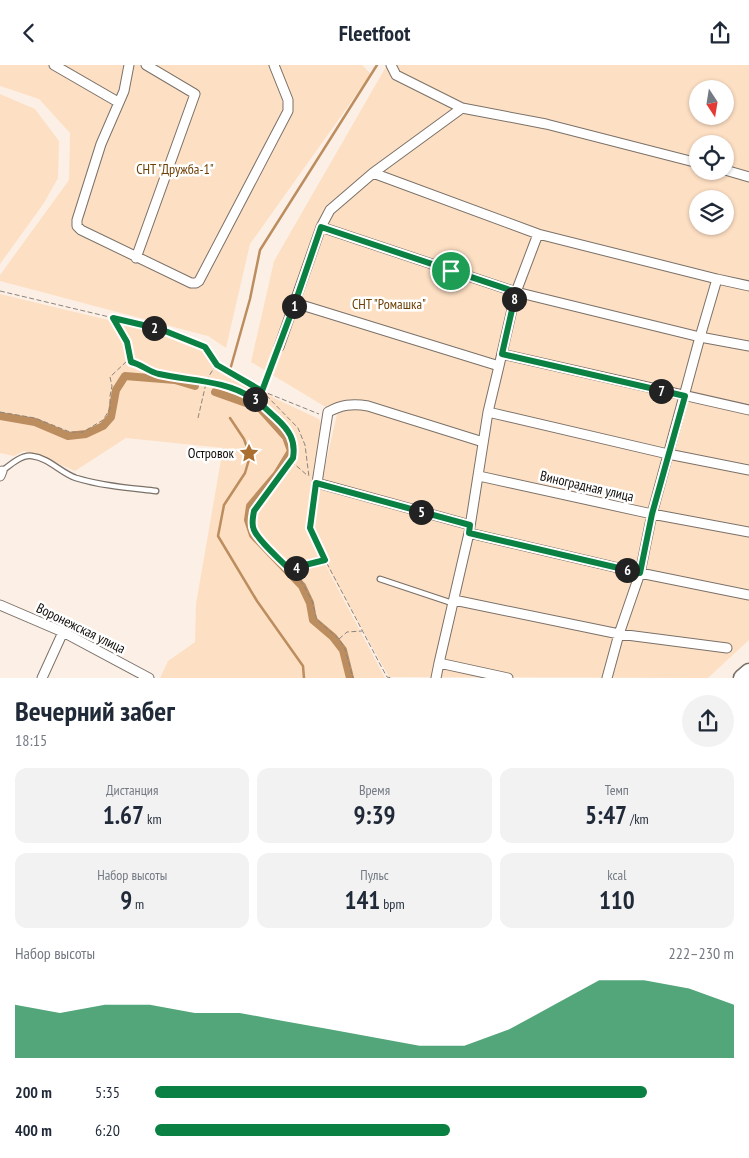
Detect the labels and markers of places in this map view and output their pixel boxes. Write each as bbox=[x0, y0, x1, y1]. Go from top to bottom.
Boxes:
pin bbox=[430, 250, 472, 292]
pin: 8 bbox=[502, 287, 526, 311]
pin: 1 bbox=[282, 293, 306, 319]
pin: 2 bbox=[142, 315, 166, 341]
pin: 7 bbox=[648, 379, 674, 403]
pin: 3 bbox=[242, 387, 268, 411]
place icon: Островок bbox=[238, 442, 260, 464]
place label: Островок bbox=[188, 444, 235, 462]
pin: 5 bbox=[408, 499, 434, 525]
pin: 4 bbox=[284, 555, 308, 581]
pin: 6 bbox=[614, 557, 640, 583]

